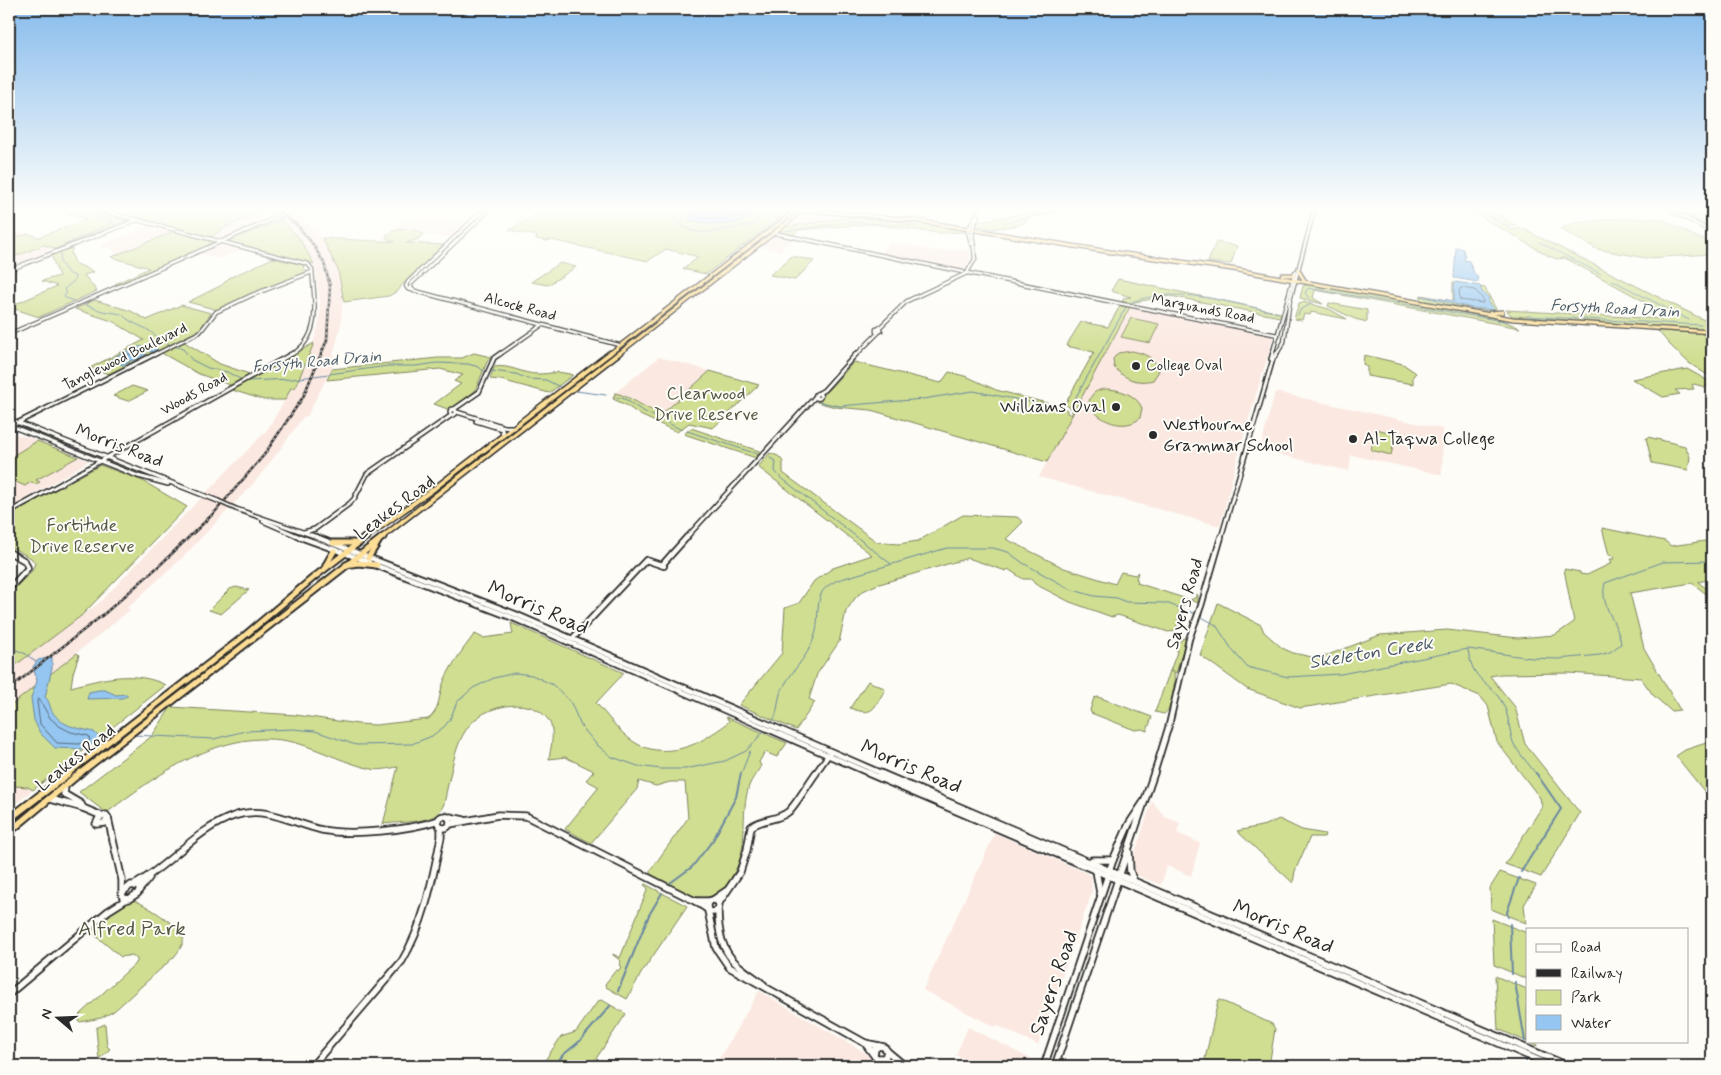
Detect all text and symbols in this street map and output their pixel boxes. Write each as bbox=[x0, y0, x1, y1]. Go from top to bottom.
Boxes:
street label: Alcock Road bbox=[482, 288, 558, 326]
street label: Marquands Road bbox=[1150, 289, 1256, 329]
water label: Forsyth Road Drain bbox=[1550, 295, 1680, 323]
street label: Tanglewood Boulevard bbox=[59, 318, 191, 397]
water label: Forsyth Road Drain bbox=[252, 346, 382, 378]
place label: College Oval bbox=[1146, 356, 1223, 376]
marker: College Oval bbox=[1130, 360, 1142, 372]
street label: Woods Road bbox=[157, 367, 231, 421]
park label: Clearwood Drive Reserve bbox=[653, 382, 759, 427]
place label: Williams Oval bbox=[1000, 395, 1106, 419]
marker: Williams Oval bbox=[1110, 401, 1122, 413]
place label: Westbourne Grammar School bbox=[1163, 413, 1293, 458]
street label: Morris Road bbox=[72, 418, 166, 474]
place label: Al-Taqwa College bbox=[1363, 427, 1495, 451]
marker: Westbourne Grammar School bbox=[1147, 429, 1159, 441]
marker: Al-Taqwa College bbox=[1347, 433, 1359, 445]
street label: Leakes Road bbox=[350, 470, 440, 546]
park label: Fortitude Drive Reserve bbox=[29, 514, 135, 559]
street label: Sayers Road bbox=[1161, 556, 1209, 652]
street label: Morris Road bbox=[483, 574, 593, 642]
water label: Skeleton Creek bbox=[1307, 631, 1436, 675]
street label: Leakes Road bbox=[31, 719, 121, 797]
street label: Morris Road bbox=[856, 733, 966, 801]
street label: Morris Road bbox=[1228, 893, 1338, 961]
park label: Alfred Park bbox=[78, 915, 186, 943]
street label: Sayers Road bbox=[1023, 927, 1085, 1039]
legend bbox=[1526, 928, 1688, 1042]
text: Road bbox=[1571, 938, 1601, 958]
text: Railway bbox=[1571, 964, 1623, 984]
text: Park bbox=[1571, 988, 1601, 1008]
north arrow bbox=[32, 992, 82, 1042]
text: N bbox=[37, 1007, 57, 1021]
text: Water bbox=[1571, 1014, 1611, 1034]

